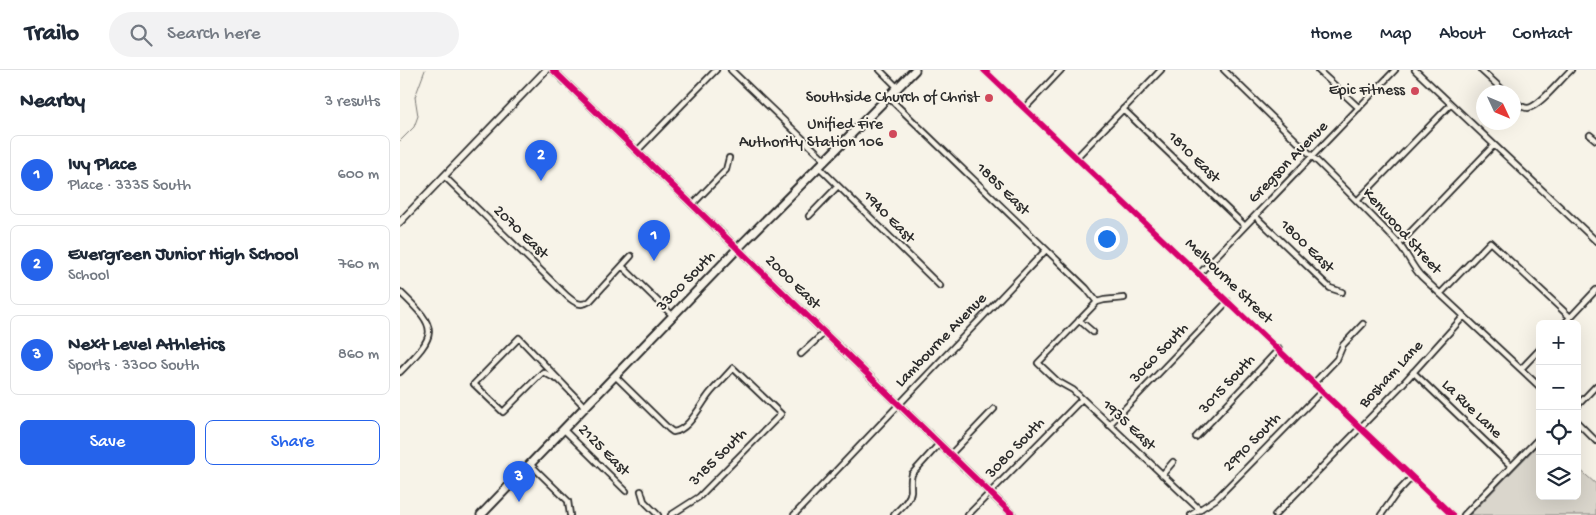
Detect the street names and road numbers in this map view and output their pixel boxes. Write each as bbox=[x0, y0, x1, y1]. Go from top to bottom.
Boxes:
street label: Gregson Avenue bbox=[1245, 117, 1333, 208]
street label: 1810 East bbox=[1162, 128, 1224, 189]
street label: 1885 East bbox=[970, 159, 1034, 221]
street label: Kenwood Street bbox=[1357, 185, 1446, 280]
street label: 1940 East bbox=[857, 187, 919, 249]
street label: 2070 East bbox=[488, 202, 553, 265]
street label: 1800 East bbox=[1274, 216, 1338, 279]
street label: Melbourne Street bbox=[1180, 235, 1277, 330]
street label: 3300 South bbox=[653, 247, 721, 317]
street label: 2000 East bbox=[760, 252, 825, 315]
street label: Lambourne Avenue bbox=[892, 289, 992, 392]
street label: 3060 South bbox=[1126, 320, 1194, 389]
street label: Bosham Lane bbox=[1355, 337, 1429, 414]
street label: 3015 South bbox=[1195, 351, 1261, 419]
street label: La Rue Lane bbox=[1437, 376, 1506, 444]
street label: 1935 East bbox=[1097, 396, 1160, 457]
street label: 2990 South bbox=[1220, 409, 1286, 477]
street label: 3080 South bbox=[982, 414, 1050, 484]
street label: 2125 East bbox=[573, 421, 634, 482]
street label: 3185 South bbox=[685, 425, 752, 492]

